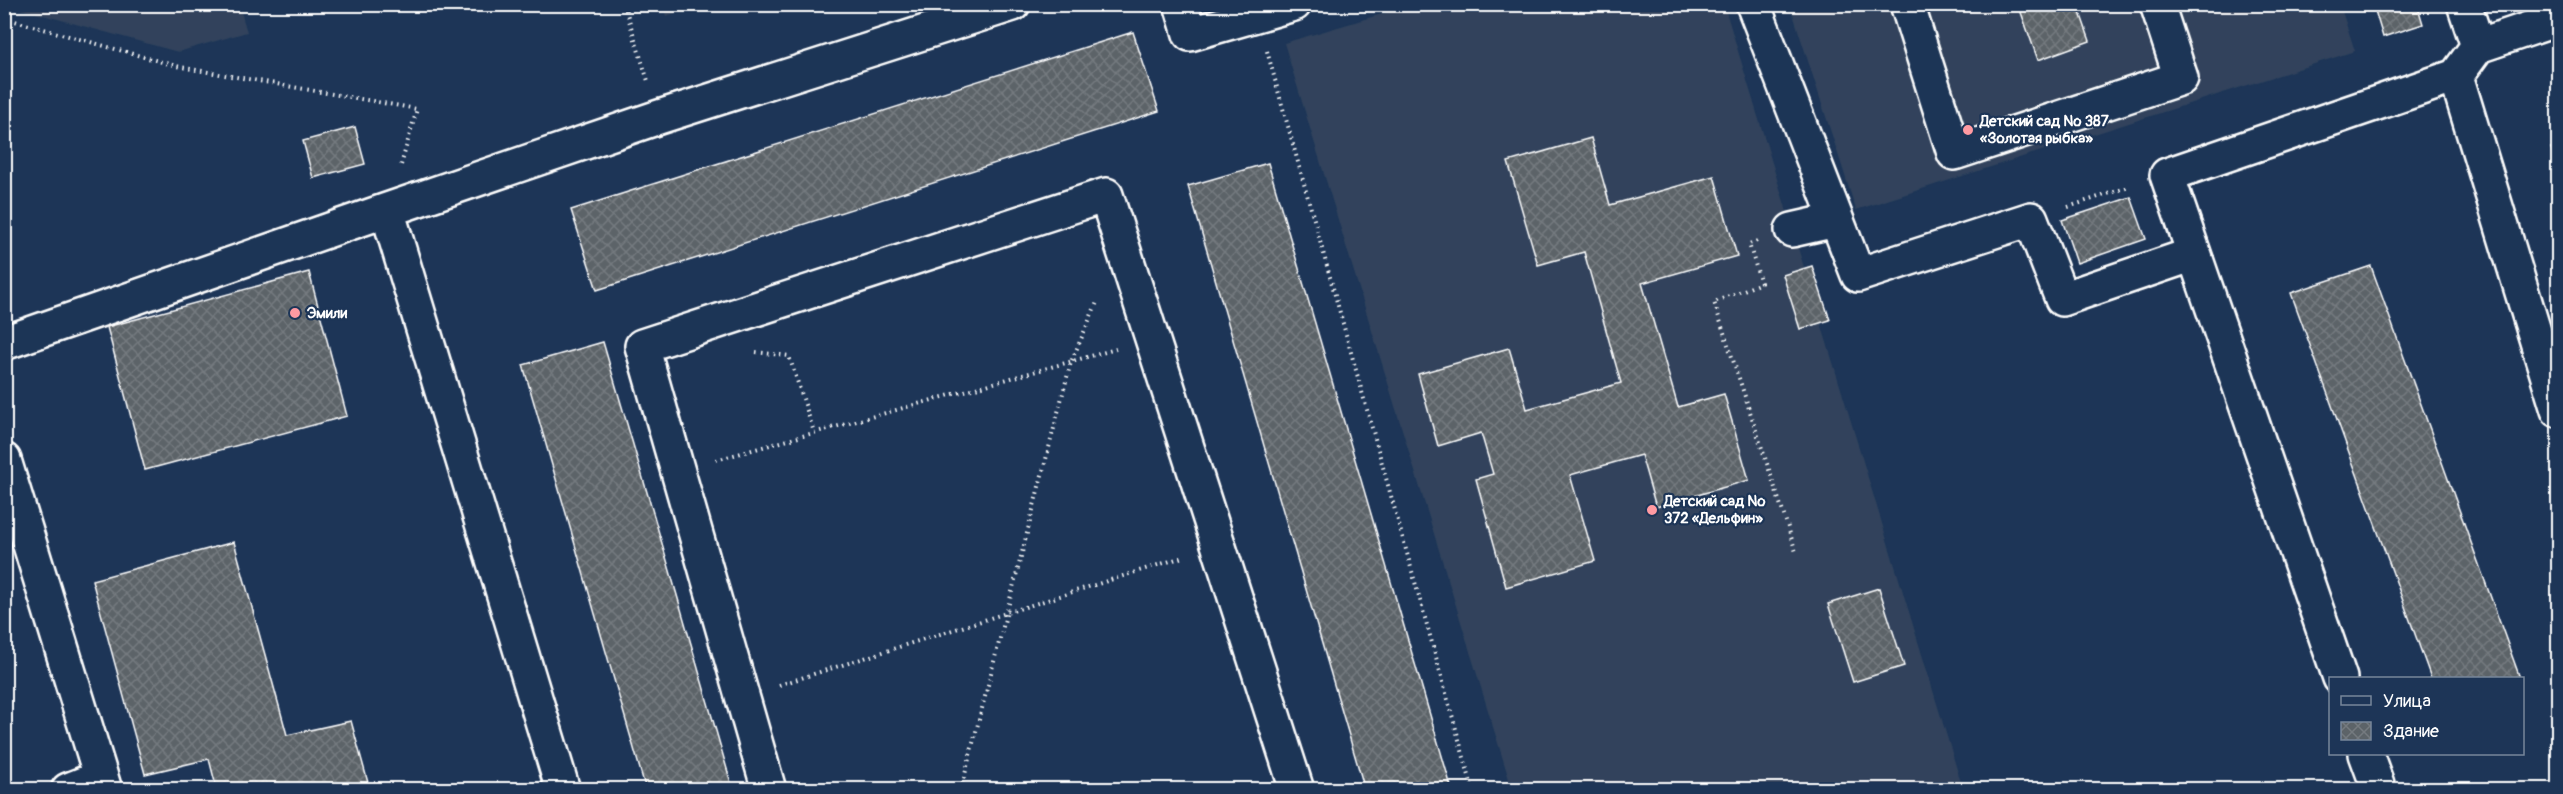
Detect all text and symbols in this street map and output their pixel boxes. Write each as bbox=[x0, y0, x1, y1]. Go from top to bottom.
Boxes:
place label: Детский сад № 387 «Золотая рыбка» bbox=[1979, 112, 2109, 148]
marker: Детский сад № 387 «Золотая рыбка» bbox=[1961, 123, 1975, 137]
place label: Эмили bbox=[307, 304, 347, 323]
marker: Эмили bbox=[288, 306, 302, 320]
place label: Детский сад № 372 «Дельфин» bbox=[1663, 492, 1766, 528]
marker: Детский сад № 372 «Дельфин» bbox=[1645, 503, 1659, 517]
legend bbox=[2329, 677, 2524, 755]
text: Улица bbox=[2383, 690, 2431, 713]
text: Здание bbox=[2383, 720, 2439, 743]

